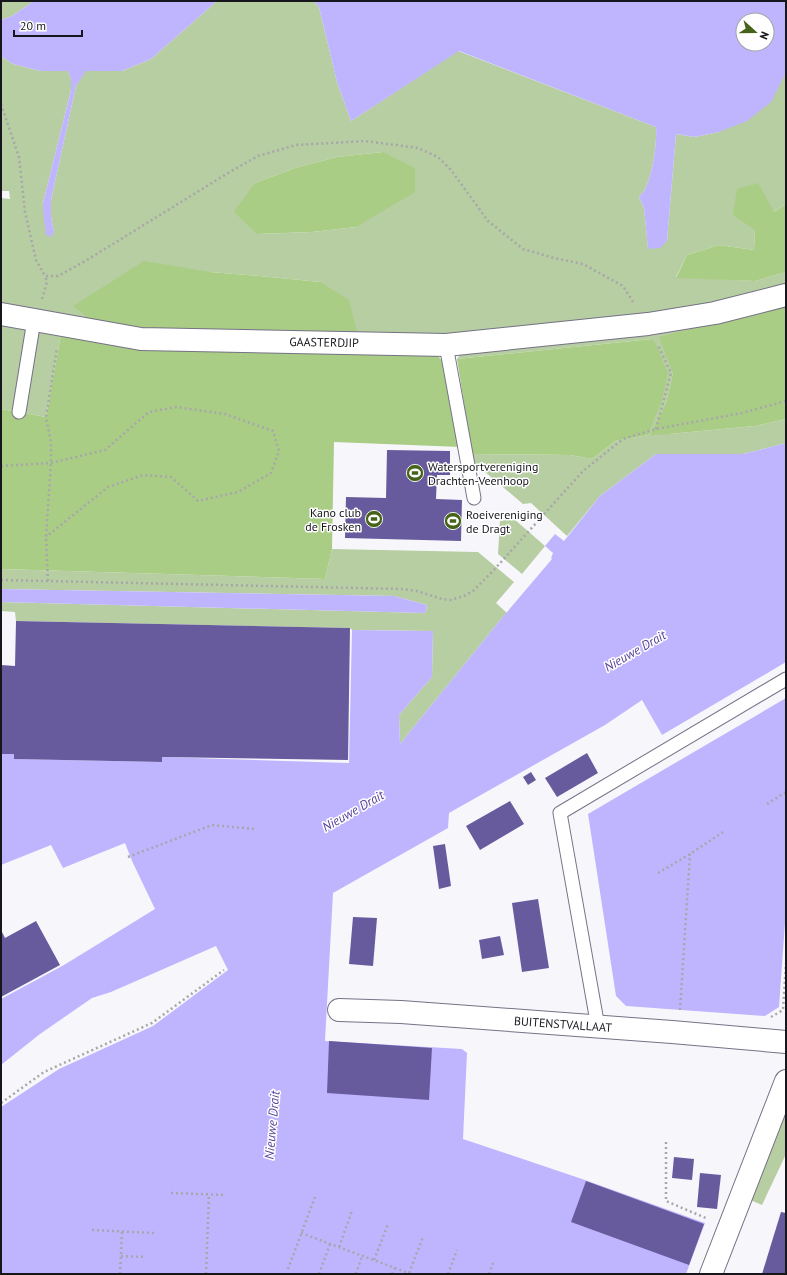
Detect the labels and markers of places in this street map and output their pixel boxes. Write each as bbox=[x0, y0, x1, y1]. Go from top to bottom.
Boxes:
place label: Watersportvereniging Drachten-Veenhoop bbox=[428, 459, 538, 488]
sports icon: Watersportvereniging Drachten-Veenhoop bbox=[405, 463, 425, 483]
place label: Kano club de Frosken bbox=[305, 505, 361, 534]
place label: Roeivereniging de Dragt bbox=[466, 507, 543, 536]
sports icon: Kano club de Frosken bbox=[364, 509, 384, 529]
sports icon: Roeivereniging de Dragt bbox=[443, 511, 463, 531]

